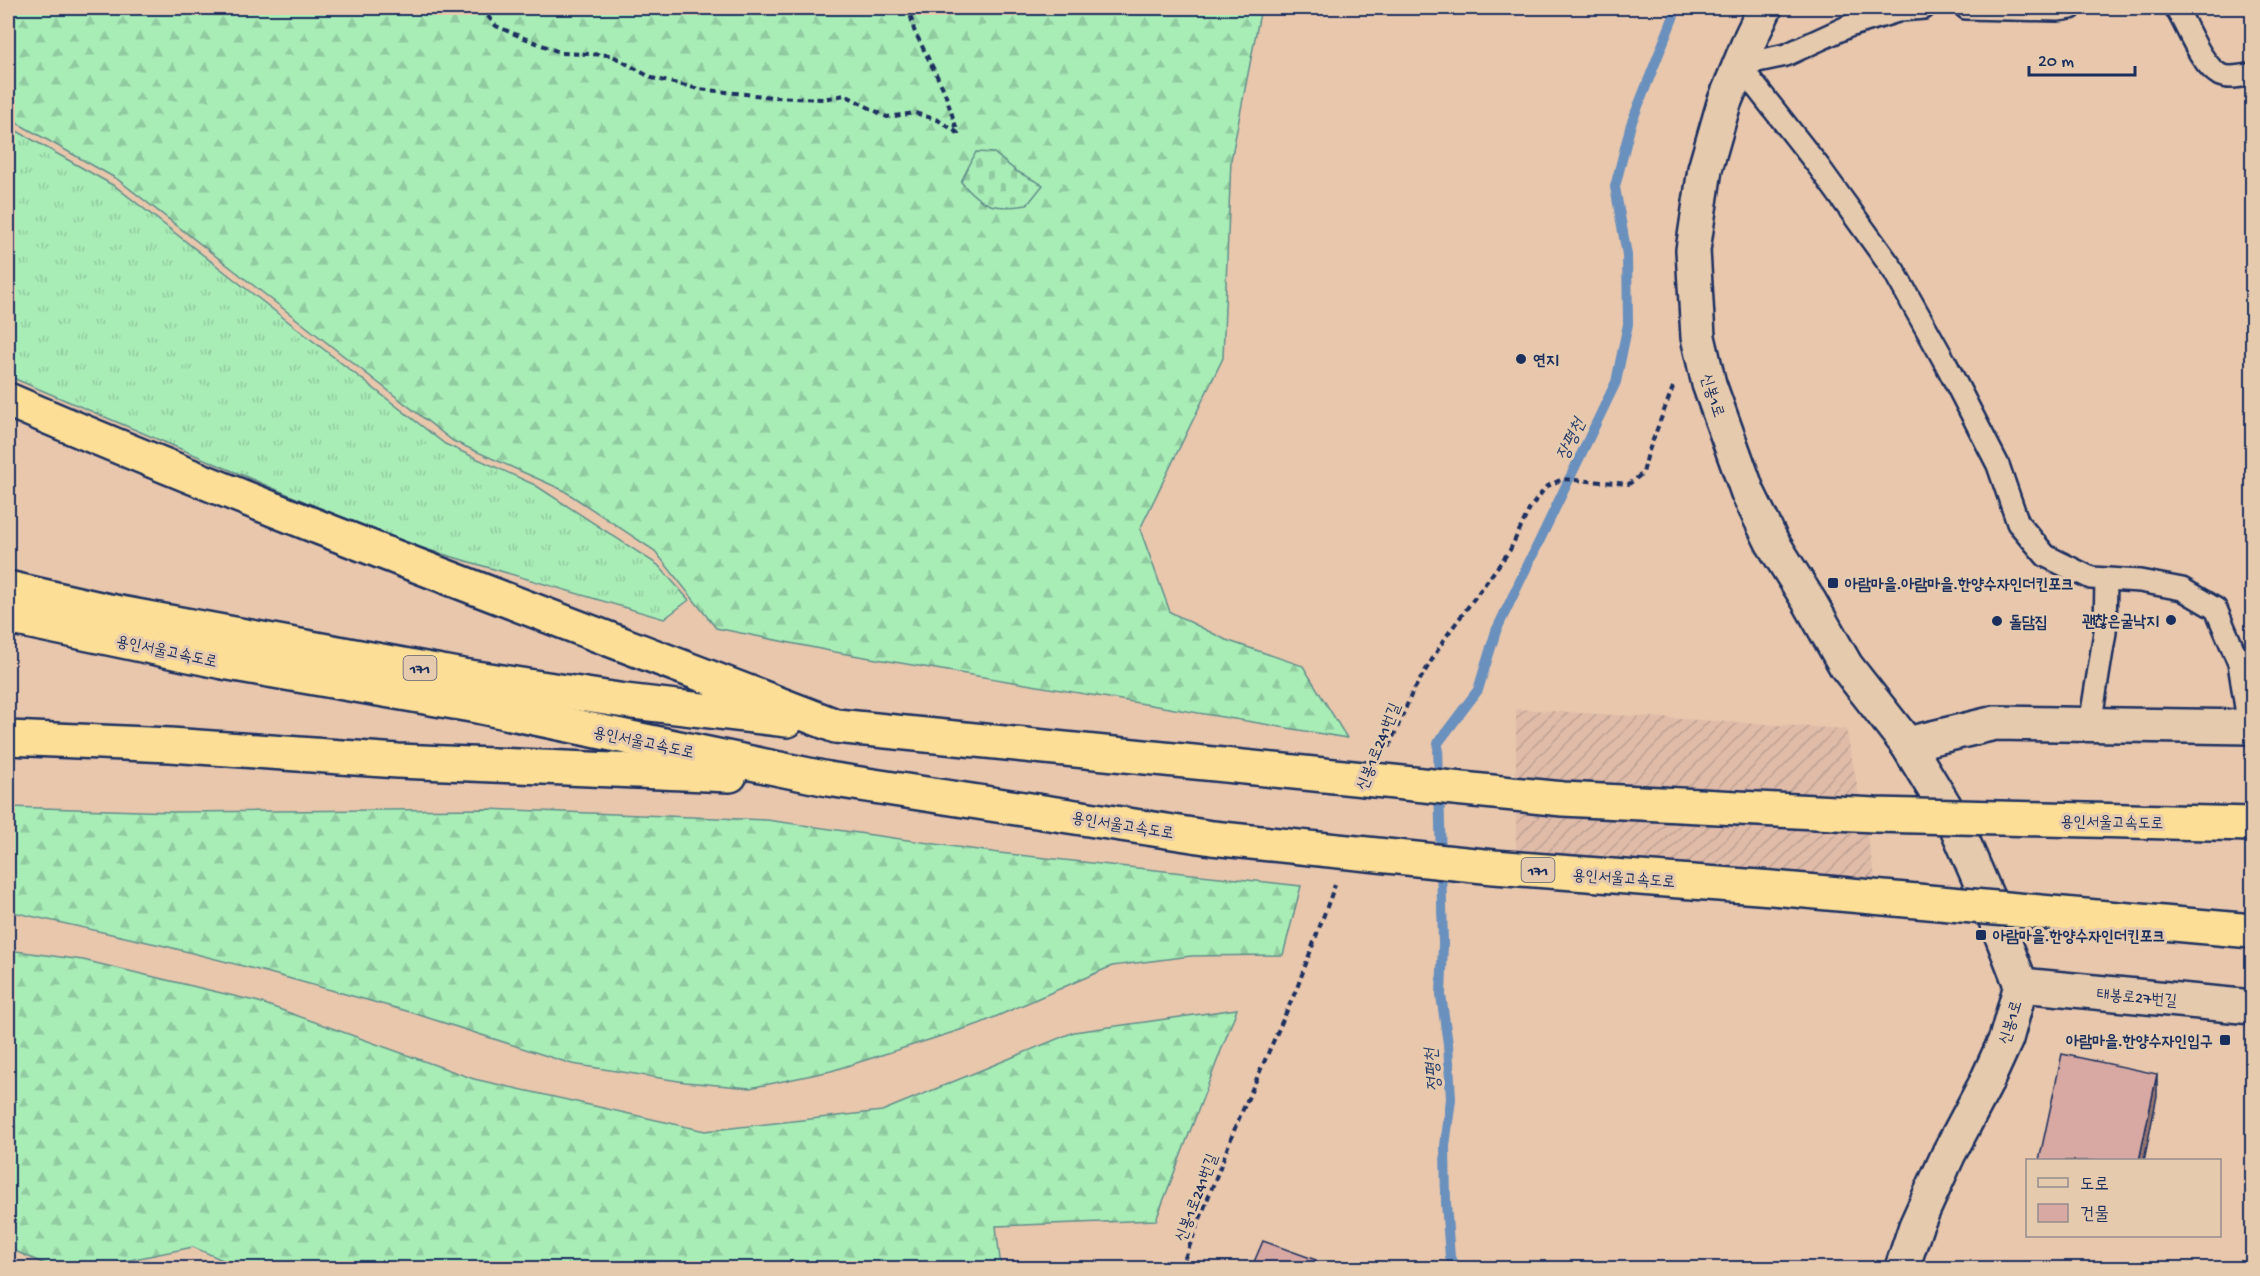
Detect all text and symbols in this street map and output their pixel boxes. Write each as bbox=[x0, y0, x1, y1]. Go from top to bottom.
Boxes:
scale bar bbox=[2029, 39, 2136, 77]
text: 20 m bbox=[2038, 52, 2074, 73]
marker: 연지 bbox=[1514, 352, 1528, 366]
place label: 연지 bbox=[1533, 353, 1559, 372]
street label: 신봉1로 bbox=[1695, 372, 1727, 420]
water label: 장평천 bbox=[1553, 415, 1592, 464]
marker: 아람마을.아람마을.한양수자인더킨포크 bbox=[1826, 576, 1840, 590]
place label: 아람마을.아람마을.한양수자인더킨포크 bbox=[1844, 576, 2074, 596]
place label: 괜찮은굴낙지 bbox=[2082, 613, 2159, 633]
marker: 괜찮은굴낙지 bbox=[2164, 613, 2178, 627]
marker: 돌담집 bbox=[1990, 614, 2004, 628]
place label: 돌담집 bbox=[2009, 614, 2048, 634]
street label: 용인서울고속도로 bbox=[114, 632, 219, 673]
road number: 171 bbox=[404, 656, 436, 680]
street label: 신봉1로241번길 bbox=[1354, 701, 1406, 794]
street label: 용인서울고속도로 bbox=[591, 723, 696, 764]
street label: 용인서울고속도로 bbox=[1070, 809, 1175, 845]
street label: 용인서울고속도로 bbox=[2060, 813, 2164, 835]
road number: 171 bbox=[1522, 858, 1554, 882]
street label: 용인서울고속도로 bbox=[1572, 866, 1676, 894]
marker: 아람마을.한양수자인더킨포크 bbox=[1974, 928, 1988, 942]
place label: 아람마을.한양수자인더킨포크 bbox=[1992, 928, 2165, 948]
street label: 태봉로27번길 bbox=[2096, 987, 2178, 1012]
street label: 신봉1로 bbox=[1997, 999, 2028, 1047]
place label: 아람마을.한양수자인입구 bbox=[2065, 1033, 2213, 1053]
marker: 아람마을.한양수자인입구 bbox=[2218, 1033, 2232, 1047]
water label: 정평천 bbox=[1422, 1046, 1447, 1092]
street label: 신봉1로241번길 bbox=[1173, 1151, 1224, 1245]
legend bbox=[2026, 1159, 2221, 1237]
text: 도로 bbox=[2080, 1175, 2109, 1196]
text: 건물 bbox=[2080, 1205, 2109, 1226]

